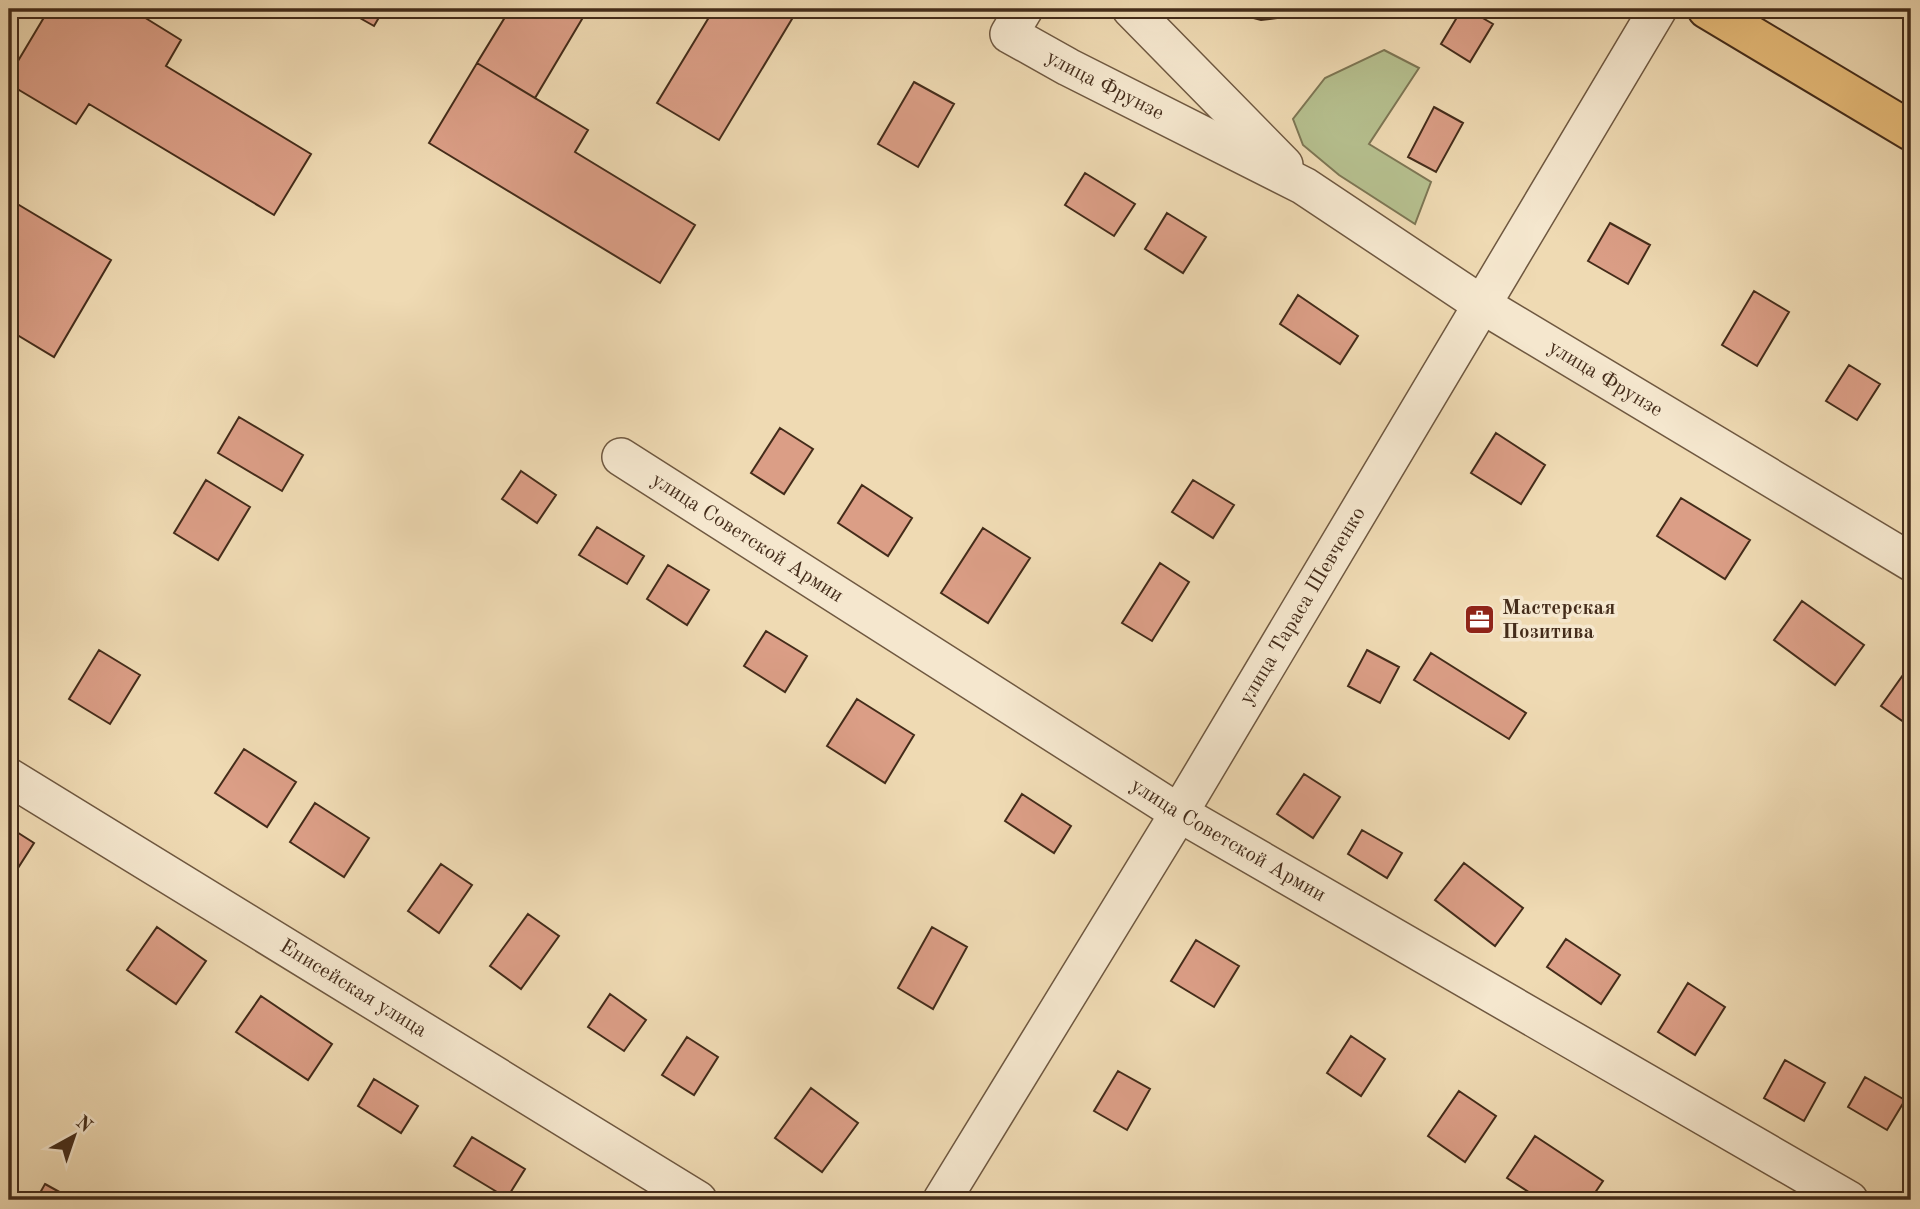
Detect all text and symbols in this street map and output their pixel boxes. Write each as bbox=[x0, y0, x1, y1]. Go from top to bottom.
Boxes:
street label: улица Фрунзе bbox=[1043, 46, 1167, 124]
street label: улица Фрунзе bbox=[1545, 336, 1666, 421]
street label: улица Советской Армии bbox=[648, 469, 847, 606]
street label: улица Тараса Шевченко bbox=[1236, 503, 1369, 708]
place label: Мастерская Позитива bbox=[1502, 598, 1615, 643]
office icon: Мастерская Позитива bbox=[1462, 603, 1496, 637]
street label: улица Советской Армии bbox=[1127, 774, 1329, 906]
street label: Енисейская улица bbox=[276, 935, 430, 1041]
north arrow bbox=[38, 1100, 108, 1170]
text: N bbox=[72, 1113, 95, 1137]

